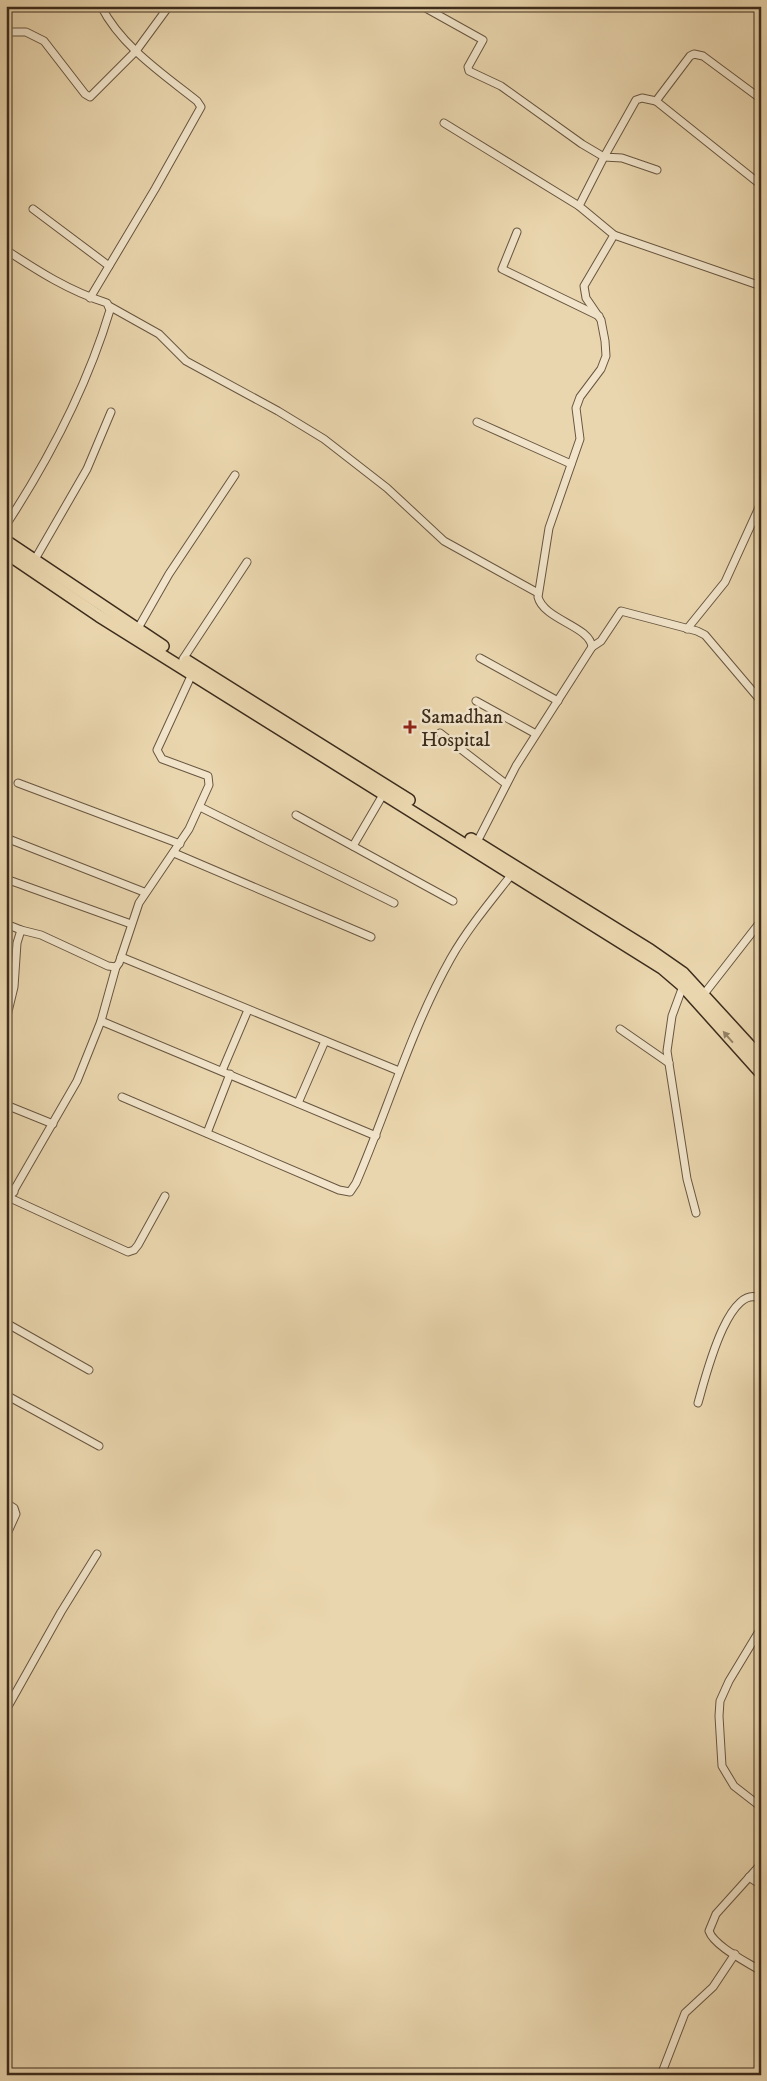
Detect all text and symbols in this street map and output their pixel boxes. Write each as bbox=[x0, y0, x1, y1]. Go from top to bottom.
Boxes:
place label: Samadhan Hospital bbox=[421, 705, 503, 753]
marker: Samadhan Hospital bbox=[403, 720, 417, 734]
one-way arrow bbox=[722, 1031, 734, 1043]

